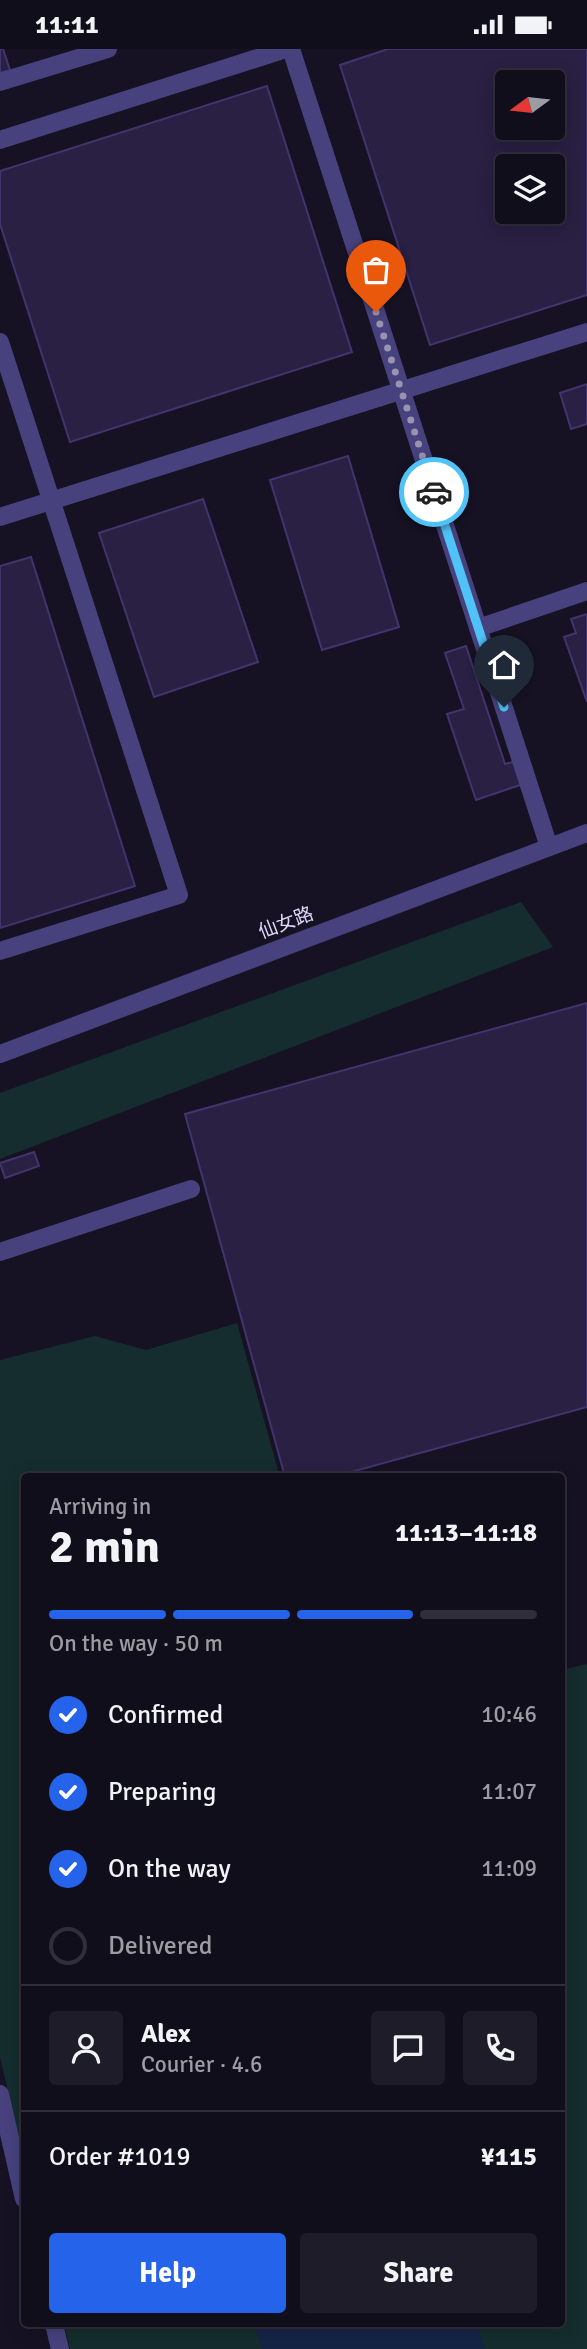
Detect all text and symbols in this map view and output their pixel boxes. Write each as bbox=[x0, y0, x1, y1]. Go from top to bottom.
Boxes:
text: 11:11 bbox=[35, 9, 99, 41]
north arrow bbox=[495, 70, 565, 140]
map controls bbox=[495, 70, 565, 224]
button: layers bbox=[495, 154, 565, 224]
pin bbox=[346, 240, 406, 312]
icon: bag bbox=[357, 251, 395, 289]
courier bbox=[399, 457, 469, 527]
icon: car bbox=[415, 473, 453, 511]
pin bbox=[474, 635, 534, 707]
icon: home bbox=[485, 646, 523, 684]
street label: 仙女路 bbox=[255, 902, 317, 944]
text: Arriving in bbox=[49, 1492, 151, 1521]
text: 11:13–11:18 bbox=[395, 1517, 537, 1549]
text: 2 min bbox=[49, 1519, 160, 1575]
text: On the way · 50 m bbox=[49, 1629, 223, 1658]
icon: check bbox=[49, 1696, 87, 1734]
text: Confirmed bbox=[108, 1699, 223, 1731]
text: 10:46 bbox=[481, 1700, 537, 1729]
icon: check bbox=[49, 1773, 87, 1811]
text: Preparing bbox=[108, 1776, 216, 1808]
text: 11:07 bbox=[481, 1777, 537, 1806]
icon: check bbox=[49, 1850, 87, 1888]
text: On the way bbox=[108, 1853, 231, 1885]
text: 11:09 bbox=[481, 1854, 537, 1883]
text: Delivered bbox=[108, 1930, 213, 1962]
button: person bbox=[49, 2011, 123, 2085]
button: chat bbox=[371, 2011, 445, 2085]
button: phone bbox=[463, 2011, 537, 2085]
text: Alex bbox=[141, 2018, 191, 2050]
text: Courier · 4.6 bbox=[141, 2050, 262, 2079]
text: Order #1019 bbox=[49, 2141, 190, 2173]
text: ¥115 bbox=[481, 2141, 537, 2173]
button: Help bbox=[49, 2233, 286, 2313]
button: Share bbox=[300, 2233, 537, 2313]

